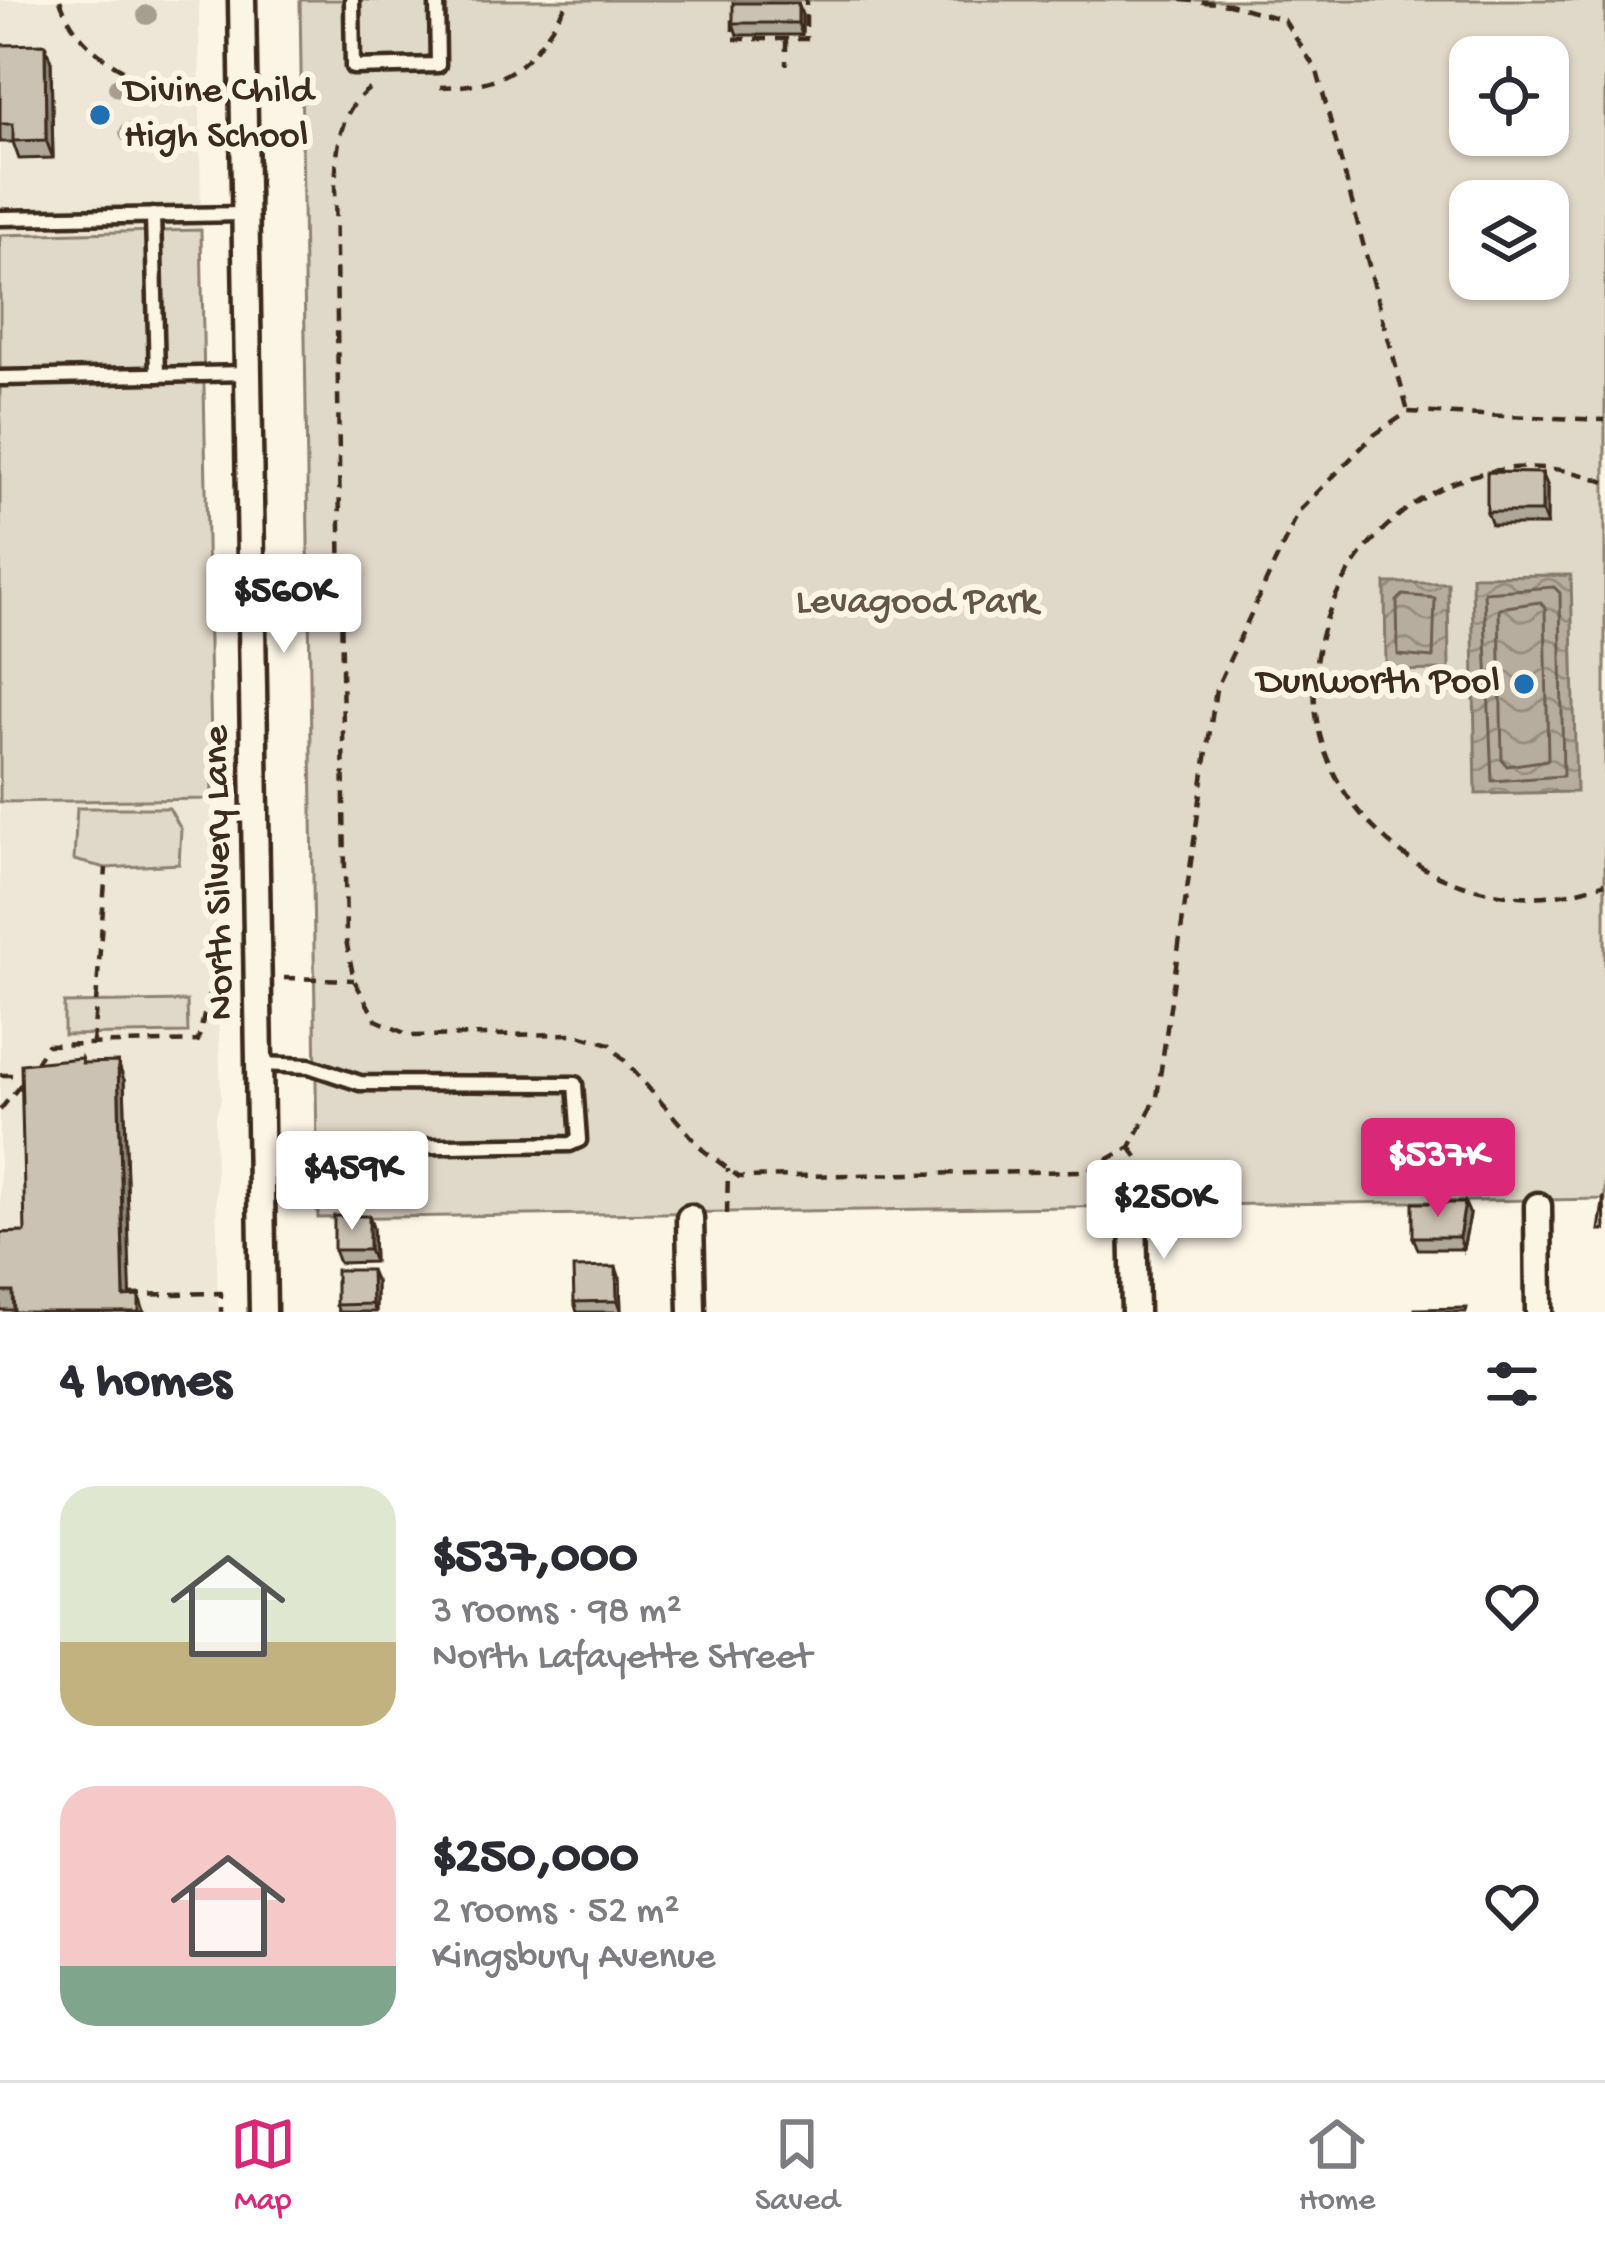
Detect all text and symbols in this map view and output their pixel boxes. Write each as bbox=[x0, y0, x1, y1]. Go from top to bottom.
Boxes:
map controls bbox=[1449, 36, 1569, 300]
button: locate bbox=[1449, 36, 1569, 156]
place label: Divine Child High School bbox=[121, 70, 317, 161]
marker: Divine Child High School bbox=[87, 102, 113, 128]
button: layers bbox=[1449, 180, 1569, 300]
pin: $560K bbox=[200, 554, 368, 656]
text: $560K bbox=[233, 570, 335, 616]
park label: Levagood Park bbox=[796, 581, 1042, 627]
place label: Dunworth Pool bbox=[1254, 661, 1500, 707]
marker: Dunworth Pool bbox=[1511, 671, 1537, 697]
street label: North Silvery Lane bbox=[195, 724, 247, 1021]
pin: $537K bbox=[1354, 1118, 1522, 1220]
pin: $459K bbox=[268, 1131, 436, 1233]
text: $537K bbox=[1388, 1134, 1488, 1180]
text: $459K bbox=[303, 1147, 401, 1193]
pin: $250K bbox=[1080, 1160, 1248, 1262]
text: $250K bbox=[1114, 1176, 1214, 1222]
icon: filters bbox=[1479, 1351, 1545, 1417]
text: 4 homes bbox=[60, 1354, 231, 1414]
text: $537,000 bbox=[432, 1530, 638, 1590]
icon: home bbox=[156, 1534, 300, 1678]
icon: heart bbox=[1479, 1573, 1545, 1639]
text: 3 rooms · 98 m² bbox=[432, 1590, 682, 1636]
text: North Lafayette Street bbox=[432, 1636, 812, 1682]
text: $250,000 bbox=[432, 1830, 639, 1890]
icon: home bbox=[156, 1834, 300, 1978]
icon: heart bbox=[1479, 1873, 1545, 1939]
text: 2 rooms · 52 m² bbox=[432, 1890, 679, 1936]
text: Kingsbury Avenue bbox=[432, 1936, 715, 1982]
tab: Map bbox=[230, 2111, 296, 2221]
tab: Saved bbox=[755, 2111, 840, 2221]
tab: Home bbox=[1299, 2111, 1375, 2221]

